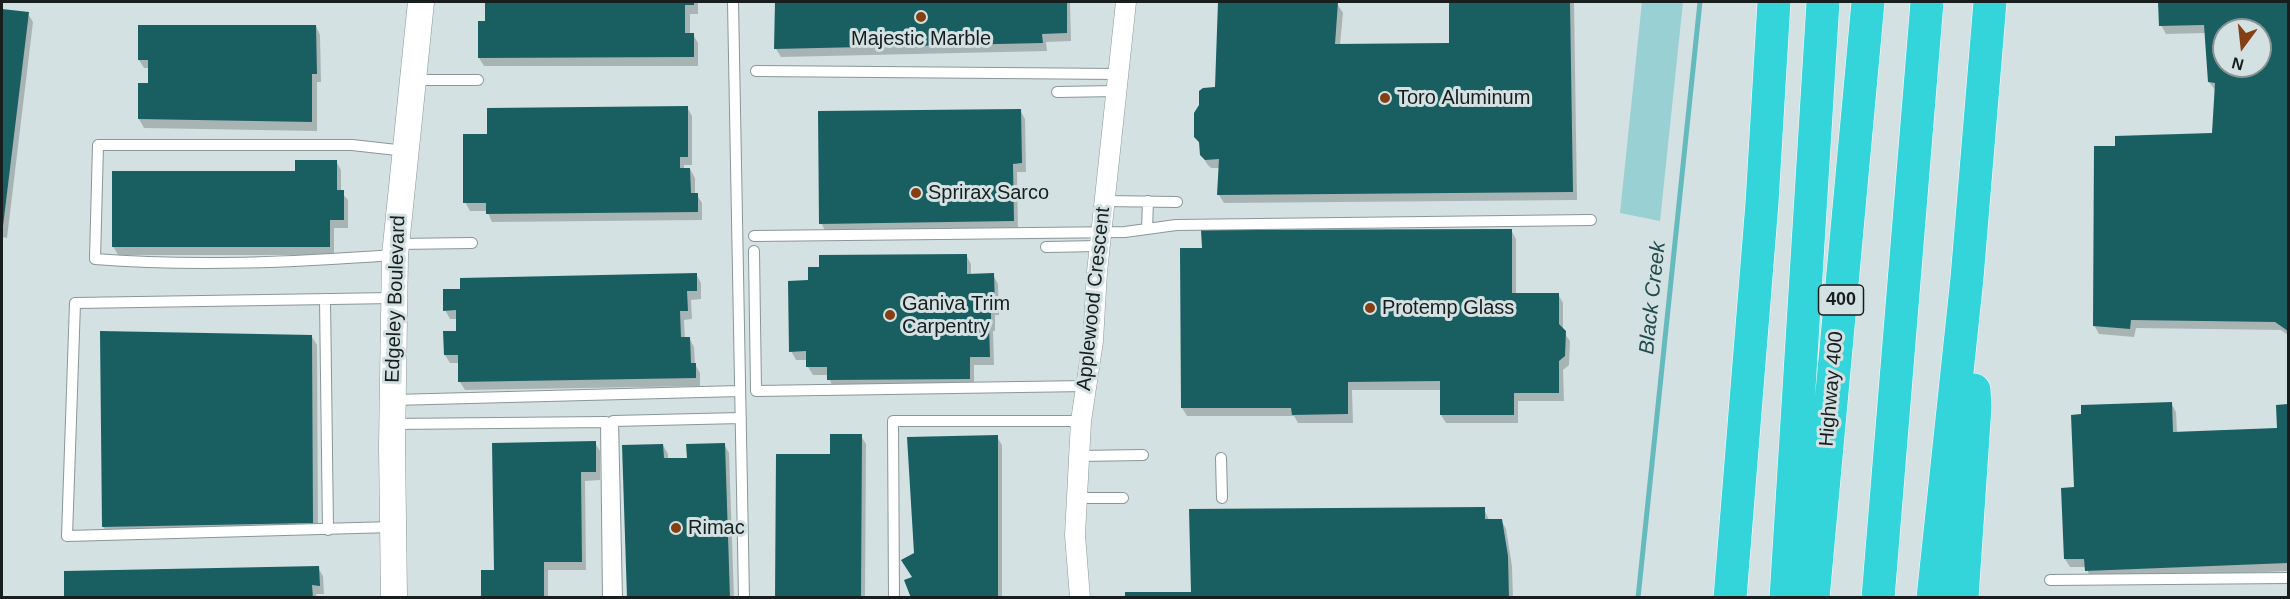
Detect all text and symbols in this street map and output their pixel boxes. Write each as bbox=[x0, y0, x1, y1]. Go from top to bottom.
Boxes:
marker: Majestic Marble bbox=[914, 10, 928, 24]
north arrow bbox=[2212, 18, 2272, 78]
place label: Majestic Marble bbox=[851, 27, 991, 51]
text: N bbox=[2230, 54, 2246, 74]
place label: Toro Aluminum bbox=[1397, 86, 1530, 110]
marker: Toro Aluminum bbox=[1378, 91, 1392, 105]
place label: Sprirax Sarco bbox=[928, 181, 1049, 205]
marker: Sprirax Sarco bbox=[909, 186, 923, 200]
street label: Applewood Crescent bbox=[1072, 206, 1116, 392]
street label: Edgeley Boulevard bbox=[381, 215, 411, 383]
water label: Black Creek bbox=[1635, 240, 1671, 356]
road number: 400 bbox=[1818, 285, 1864, 315]
place label: Ganiva Trim Carpentry bbox=[902, 292, 1010, 339]
place label: Protemp Glass bbox=[1382, 296, 1514, 320]
marker: Protemp Glass bbox=[1363, 301, 1377, 315]
marker: Ganiva Trim Carpentry bbox=[883, 308, 897, 322]
street label: Highway 400 bbox=[1815, 330, 1849, 448]
place label: Rimac bbox=[688, 516, 745, 540]
marker: Rimac bbox=[669, 521, 683, 535]

